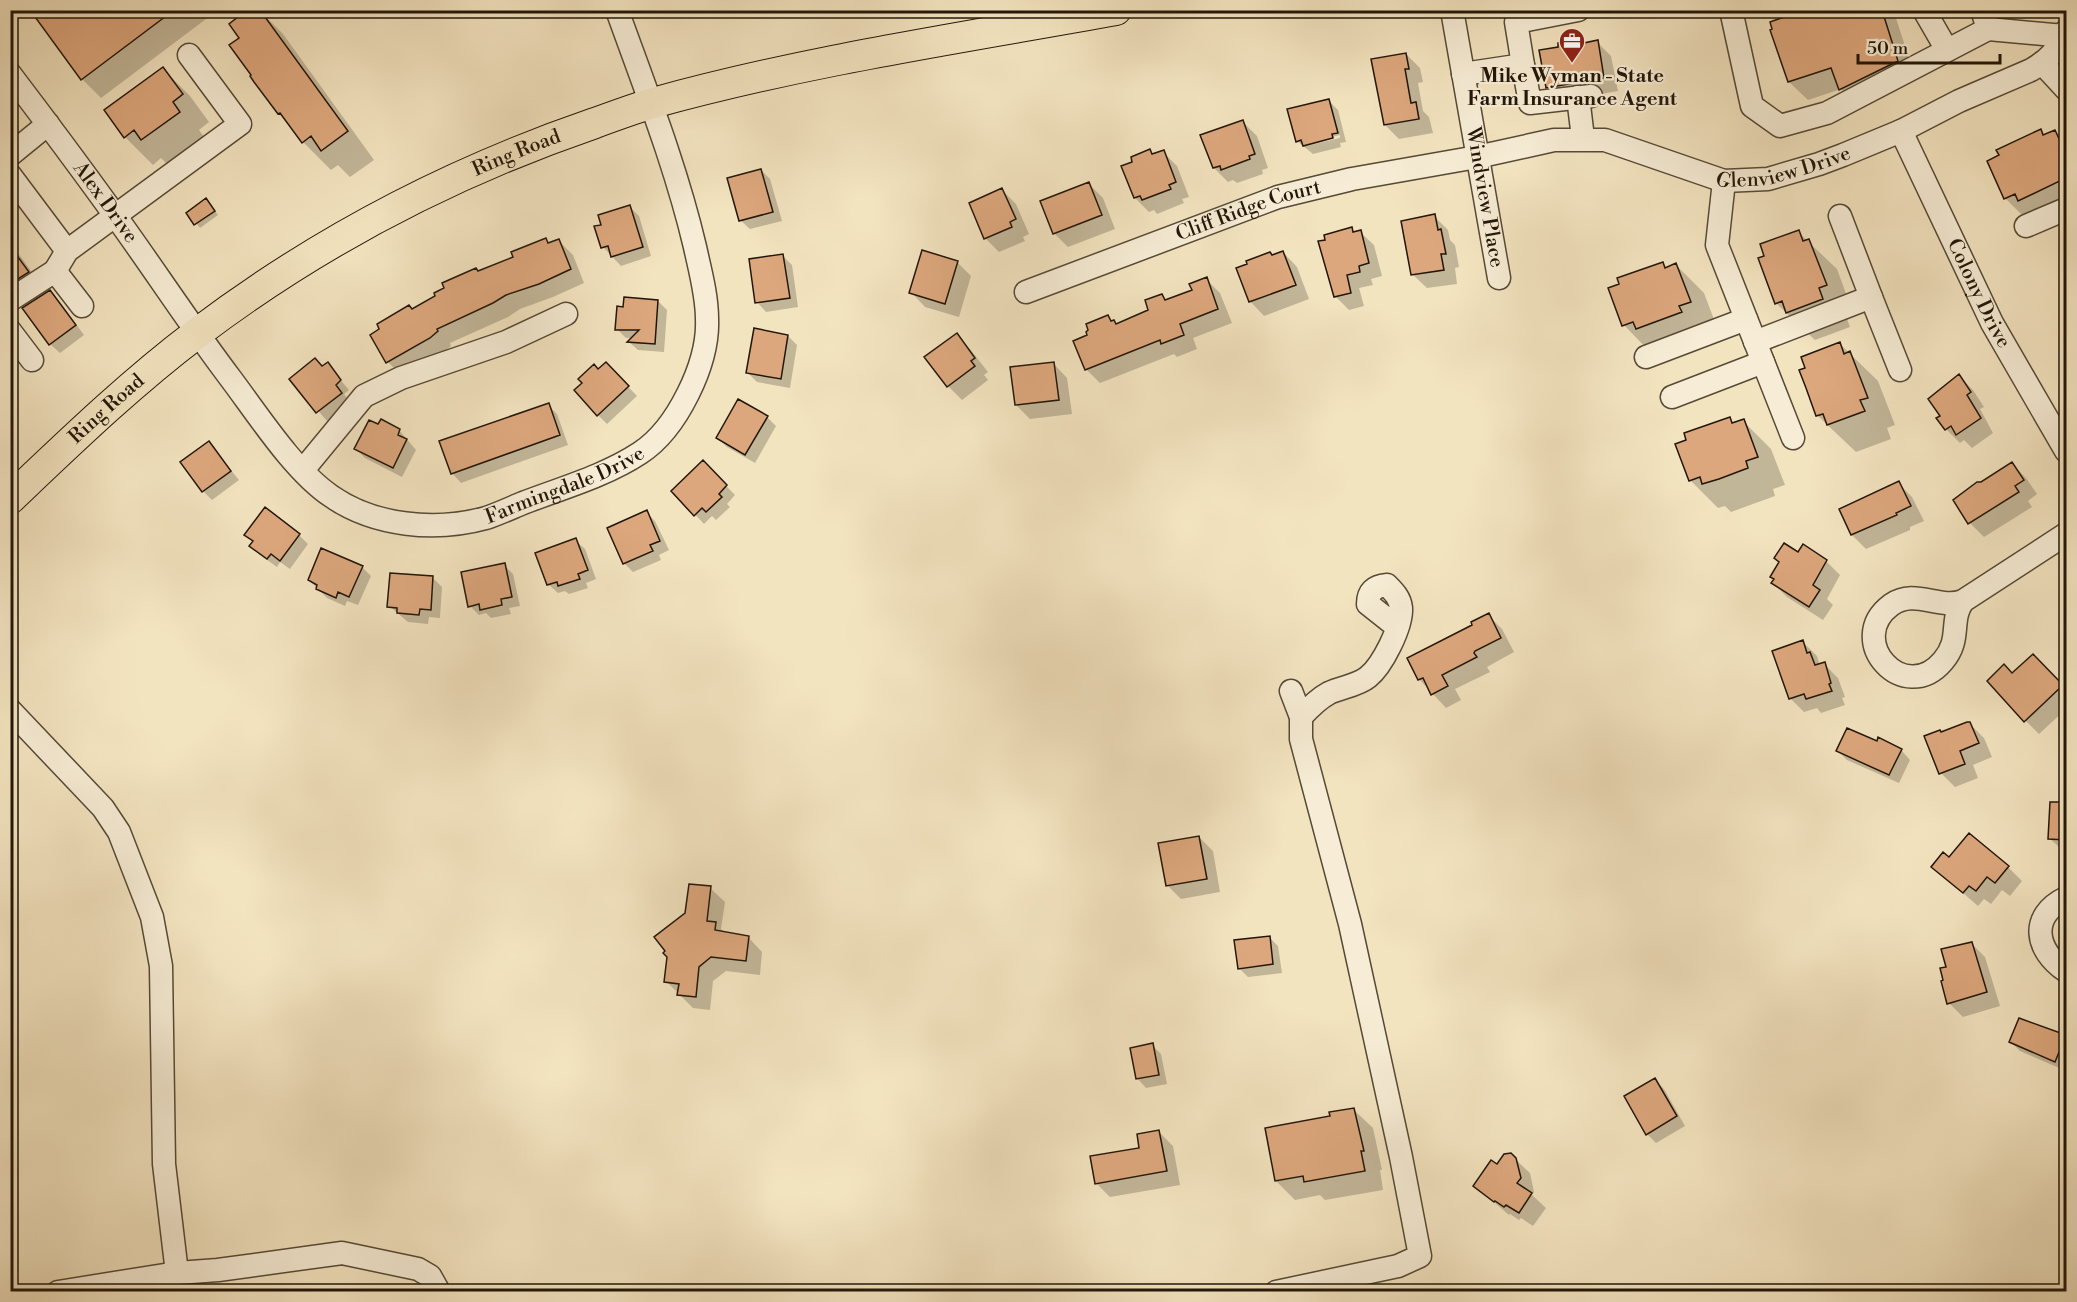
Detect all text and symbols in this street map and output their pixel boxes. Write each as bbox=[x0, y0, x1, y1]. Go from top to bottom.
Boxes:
office icon: Mike Wyman - State Farm Insurance Agent bbox=[1557, 26, 1587, 64]
scale bar bbox=[1858, 27, 2000, 65]
text: 50 m bbox=[1867, 37, 1909, 60]
place label: Mike Wyman - State Farm Insurance Agent bbox=[1467, 64, 1678, 112]
street label: Ring Road bbox=[468, 124, 565, 182]
street label: Windview Place bbox=[1460, 124, 1509, 269]
street label: Glenview Drive bbox=[1712, 141, 1854, 195]
street label: Alex Drive bbox=[67, 156, 143, 248]
street label: Cliff Ridge Court bbox=[1172, 175, 1324, 247]
street label: Colony Drive bbox=[1941, 235, 2016, 353]
street label: Ring Road bbox=[63, 368, 150, 450]
street label: Farmingdale Drive bbox=[482, 441, 649, 530]

